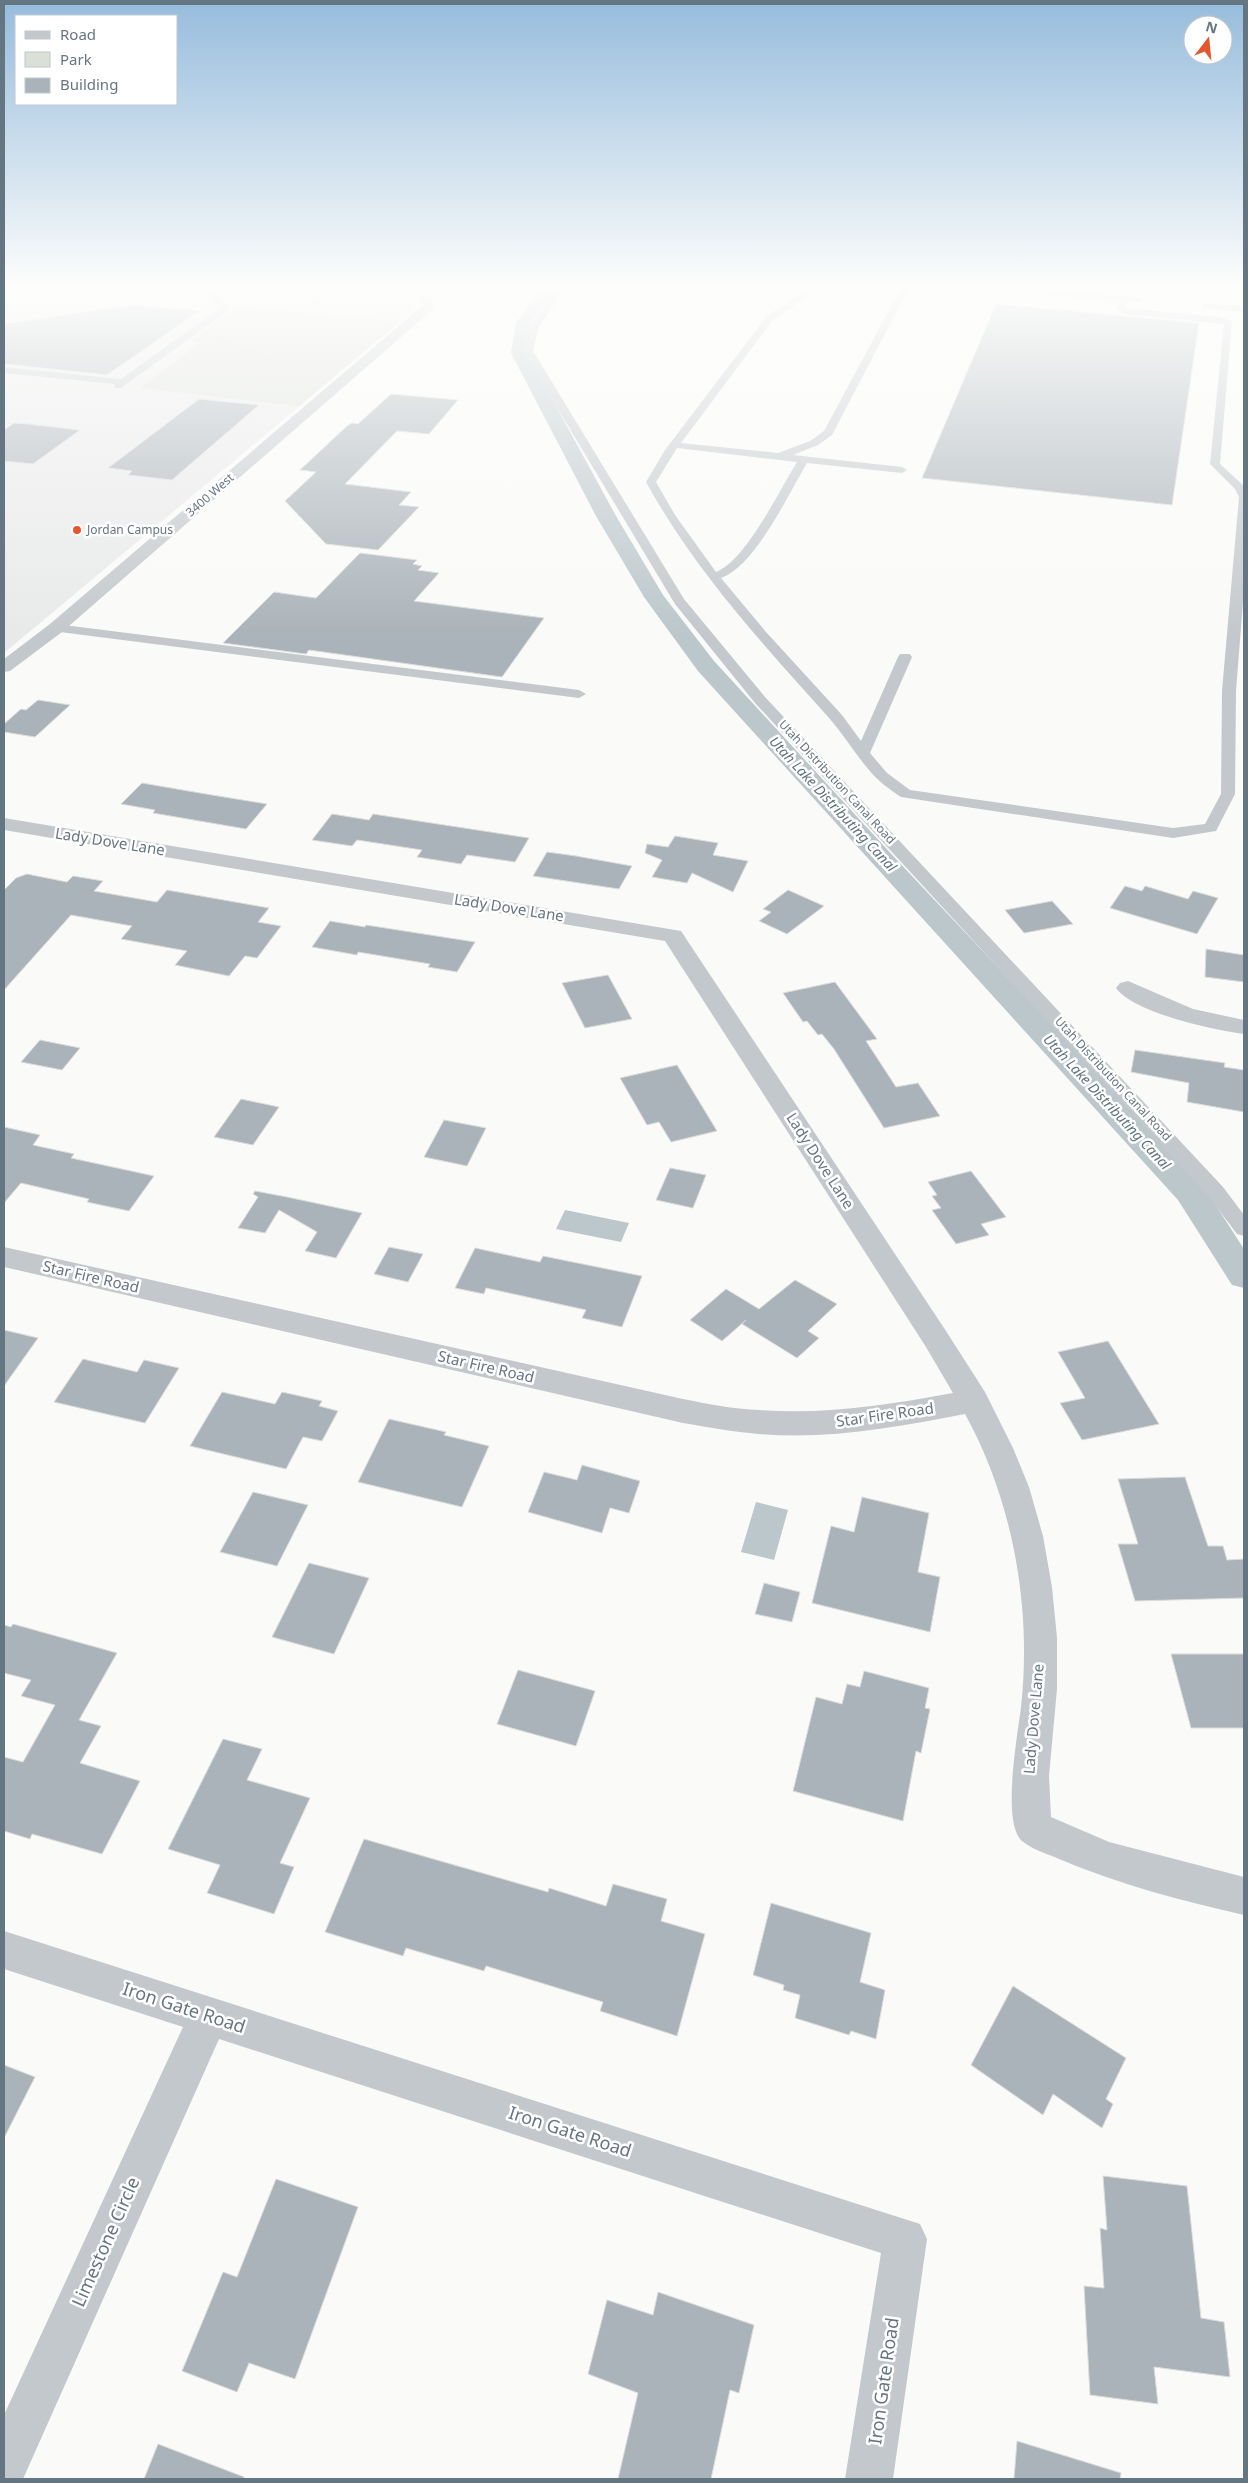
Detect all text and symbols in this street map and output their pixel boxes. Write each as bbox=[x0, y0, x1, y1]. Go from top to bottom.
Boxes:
legend bbox=[15, 15, 178, 105]
north arrow bbox=[1183, 15, 1233, 65]
text: N bbox=[1204, 16, 1220, 38]
text: Road bbox=[60, 24, 96, 44]
text: Park bbox=[60, 49, 92, 69]
text: Building bbox=[60, 74, 118, 94]
street label: 3400 West bbox=[182, 469, 238, 520]
place label: Jordan Campus bbox=[86, 521, 173, 538]
marker: Jordan Campus bbox=[71, 524, 83, 536]
street label: Utah Distribution Canal Road bbox=[775, 716, 899, 847]
water label: Utah Lake Distributing Canal bbox=[765, 732, 902, 876]
street label: Lady Dove Lane bbox=[54, 822, 166, 860]
street label: Lady Dove Lane bbox=[453, 888, 565, 926]
street label: Utah Distribution Canal Road bbox=[1051, 1013, 1175, 1144]
water label: Utah Lake Distributing Canal bbox=[1039, 1030, 1176, 1174]
street label: Lady Dove Lane bbox=[782, 1109, 859, 1212]
street label: Star Fire Road bbox=[41, 1255, 141, 1297]
street label: Star Fire Road bbox=[436, 1345, 536, 1387]
street label: Star Fire Road bbox=[835, 1397, 935, 1431]
street label: Lady Dove Lane bbox=[1018, 1663, 1048, 1775]
street label: Iron Gate Road bbox=[120, 1976, 249, 2038]
street label: Iron Gate Road bbox=[506, 2100, 635, 2162]
street label: Limestone Circle bbox=[66, 2173, 144, 2310]
street label: Iron Gate Road bbox=[862, 2316, 904, 2446]

